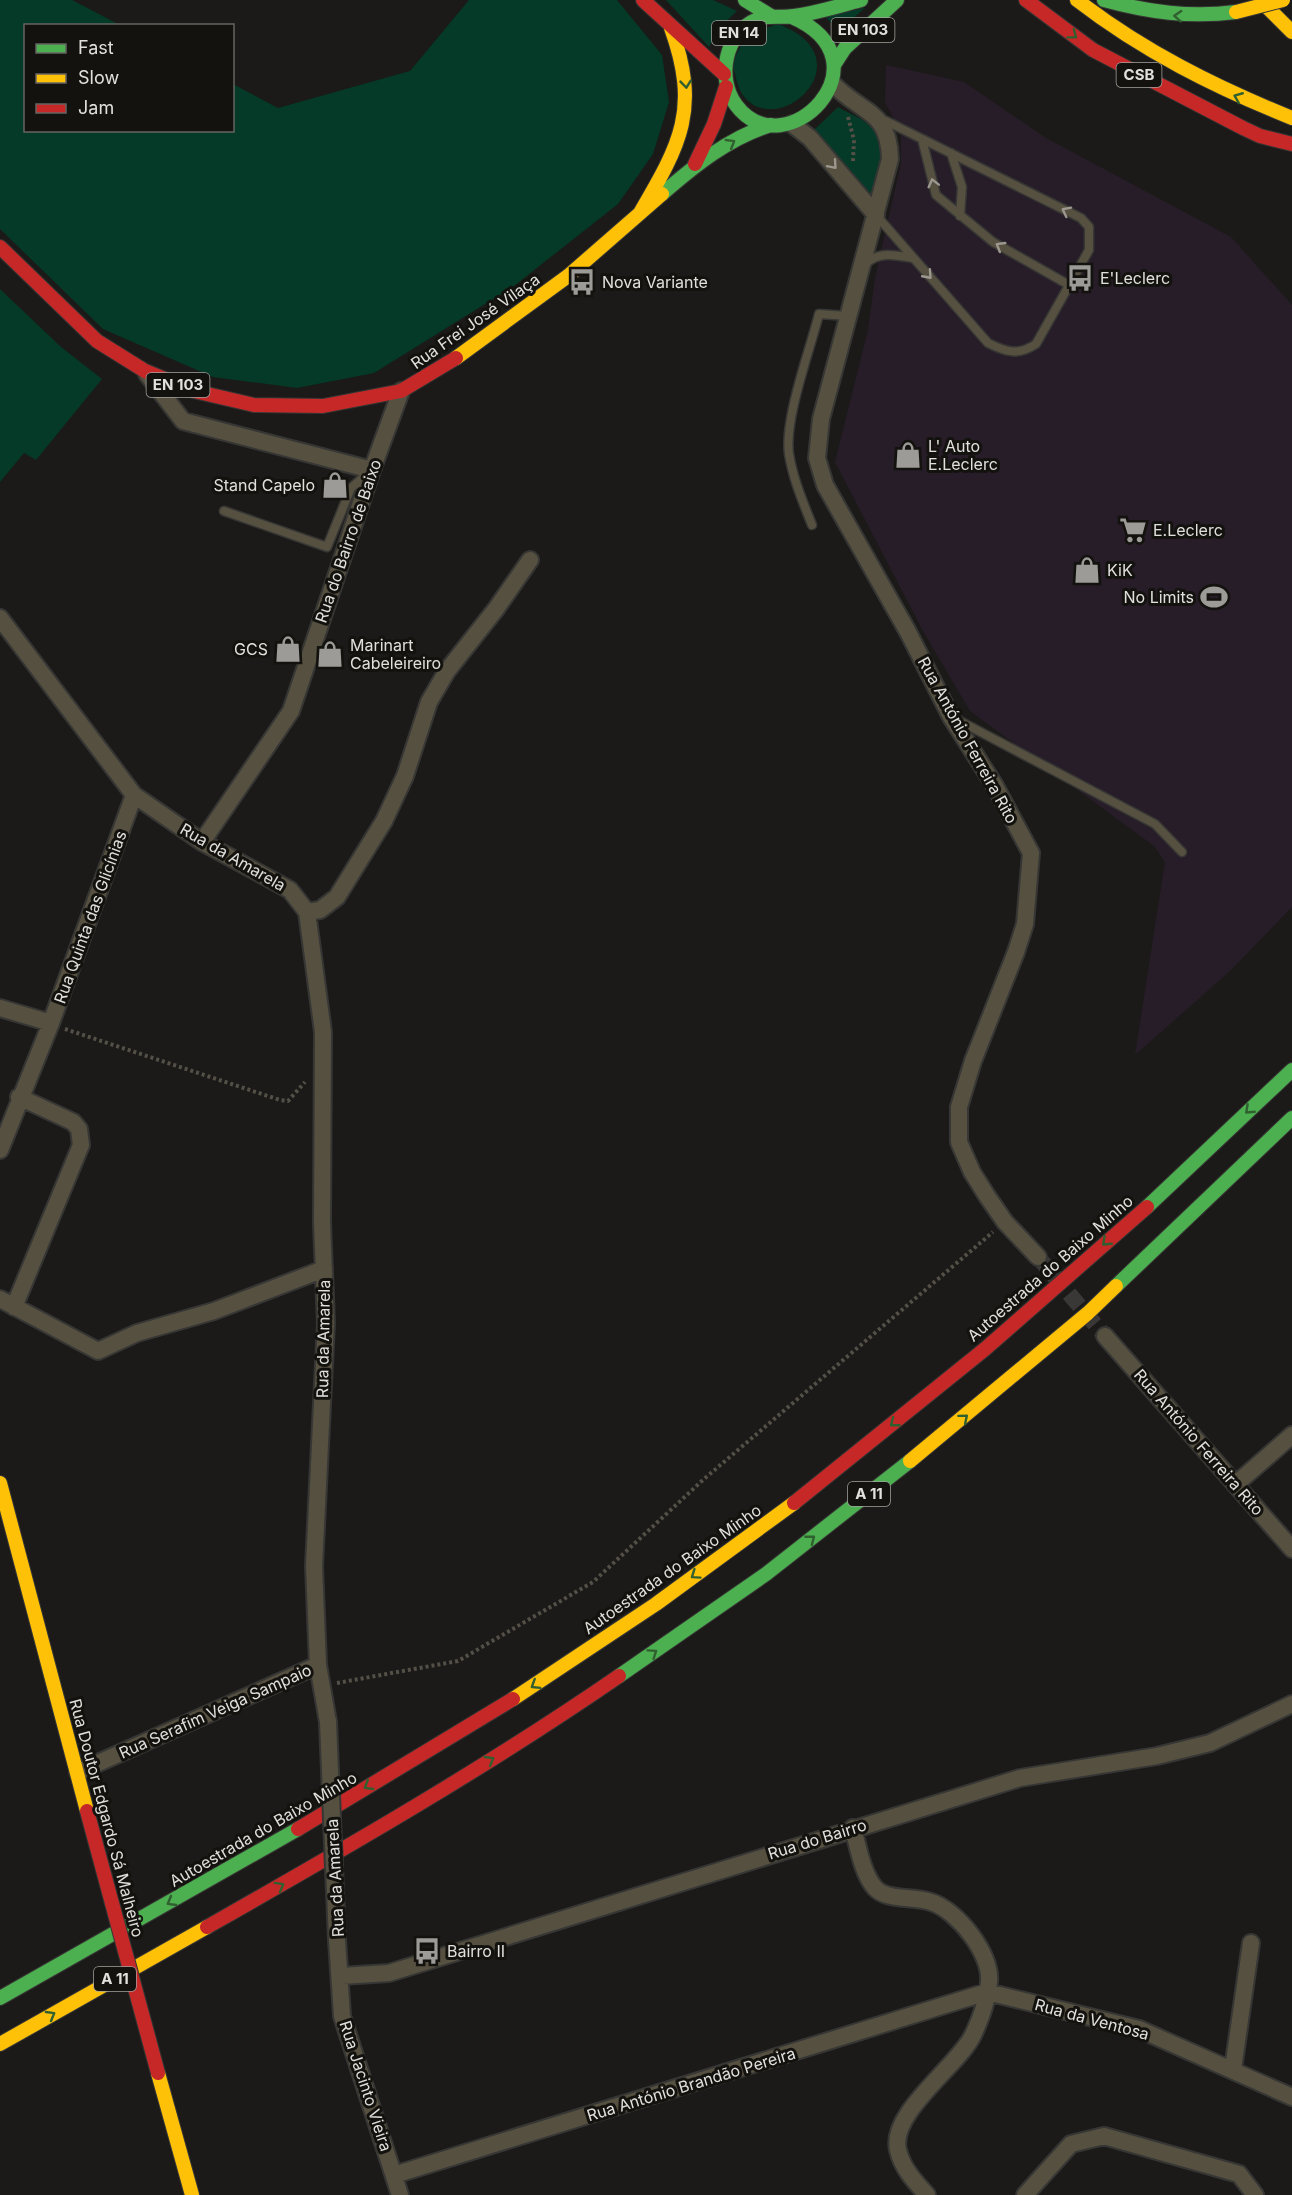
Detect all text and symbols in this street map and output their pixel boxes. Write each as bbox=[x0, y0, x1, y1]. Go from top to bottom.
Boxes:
one-way arrow bbox=[1173, 9, 1182, 22]
road number: EN 103 bbox=[832, 18, 894, 42]
road number: EN 14 bbox=[712, 21, 766, 45]
legend bbox=[24, 24, 234, 132]
one-way arrow bbox=[1066, 28, 1077, 39]
text: Fast bbox=[78, 37, 114, 58]
road number: CSB bbox=[1116, 63, 1162, 87]
text: Slow bbox=[78, 67, 119, 88]
one-way arrow bbox=[679, 80, 692, 89]
one-way arrow bbox=[1233, 92, 1244, 104]
text: Jam bbox=[78, 97, 114, 118]
one-way arrow bbox=[725, 138, 735, 150]
one-way arrow bbox=[826, 158, 837, 169]
one-way arrow bbox=[927, 178, 940, 188]
one-way arrow bbox=[1062, 207, 1072, 218]
one-way arrow bbox=[996, 242, 1006, 253]
bus stop icon: E'Leclerc bbox=[1065, 263, 1095, 293]
bus stop icon: Nova Variante bbox=[567, 267, 597, 297]
one-way arrow bbox=[921, 268, 932, 279]
place label: E'Leclerc bbox=[1100, 268, 1170, 288]
street label: Rua Frei José Vilaça bbox=[407, 269, 543, 373]
place label: Nova Variante bbox=[602, 272, 708, 292]
road number: EN 103 bbox=[146, 373, 210, 397]
place label: L' Auto E.Leclerc bbox=[928, 436, 998, 474]
shop icon: L' Auto E.Leclerc bbox=[893, 440, 923, 470]
street label: Rua do Bairro de Baixo bbox=[311, 457, 385, 625]
shop icon: Stand Capelo bbox=[320, 470, 350, 500]
place label: Stand Capelo bbox=[213, 475, 315, 495]
supermarket icon: E.Leclerc bbox=[1118, 515, 1148, 545]
place label: E.Leclerc bbox=[1153, 520, 1223, 540]
shop icon: KiK bbox=[1072, 555, 1102, 585]
place label: KiK bbox=[1107, 560, 1133, 580]
sports icon: No Limits bbox=[1199, 582, 1229, 612]
place label: No Limits bbox=[1124, 587, 1194, 607]
shop icon: GCS bbox=[273, 634, 303, 664]
place label: Marinart Cabeleireiro bbox=[350, 635, 441, 673]
place label: GCS bbox=[234, 639, 268, 659]
shop icon: Marinart Cabeleireiro bbox=[315, 639, 345, 669]
street label: Rua António Ferreira Rito bbox=[914, 653, 1022, 827]
street label: Rua da Amarela bbox=[177, 819, 289, 895]
street label: Rua Quinta das Glicínias bbox=[49, 828, 131, 1006]
one-way arrow bbox=[1246, 1102, 1257, 1113]
street label: Autoestrada do Baixo Minho bbox=[963, 1191, 1137, 1345]
one-way arrow bbox=[1103, 1235, 1113, 1246]
street label: Rua da Amarela bbox=[312, 1280, 334, 1398]
street label: Rua António Ferreira Rito bbox=[1130, 1365, 1268, 1519]
one-way arrow bbox=[957, 1414, 968, 1425]
one-way arrow bbox=[890, 1416, 901, 1427]
road number: A 11 bbox=[848, 1482, 890, 1506]
street label: Autoestrada do Baixo Minho bbox=[579, 1500, 765, 1638]
one-way arrow bbox=[804, 1535, 815, 1546]
one-way arrow bbox=[691, 1568, 702, 1579]
one-way arrow bbox=[646, 1649, 657, 1660]
street label: Rua Serafim Veiga Sampaio bbox=[116, 1659, 314, 1763]
one-way arrow bbox=[530, 1678, 541, 1689]
street label: Rua Doutor Edgardo Sá Malheiro bbox=[66, 1697, 148, 1939]
one-way arrow bbox=[484, 1755, 494, 1767]
street label: Autoestrada do Baixo Minho bbox=[166, 1767, 360, 1891]
one-way arrow bbox=[364, 1779, 374, 1791]
street label: Rua do Bairro bbox=[765, 1815, 869, 1863]
street label: Rua da Amarela bbox=[322, 1818, 348, 1938]
one-way arrow bbox=[274, 1881, 284, 1893]
one-way arrow bbox=[167, 1894, 177, 1906]
bus stop icon: Bairro II bbox=[412, 1936, 442, 1966]
place label: Bairro II bbox=[447, 1941, 505, 1961]
road number: A 11 bbox=[94, 1967, 136, 1991]
street label: Rua da Ventosa bbox=[1033, 1994, 1151, 2044]
one-way arrow bbox=[45, 2011, 55, 2022]
street label: Rua Jacinto Vieira bbox=[335, 2018, 397, 2154]
street label: Rua António Brandão Pereira bbox=[584, 2043, 798, 2125]

